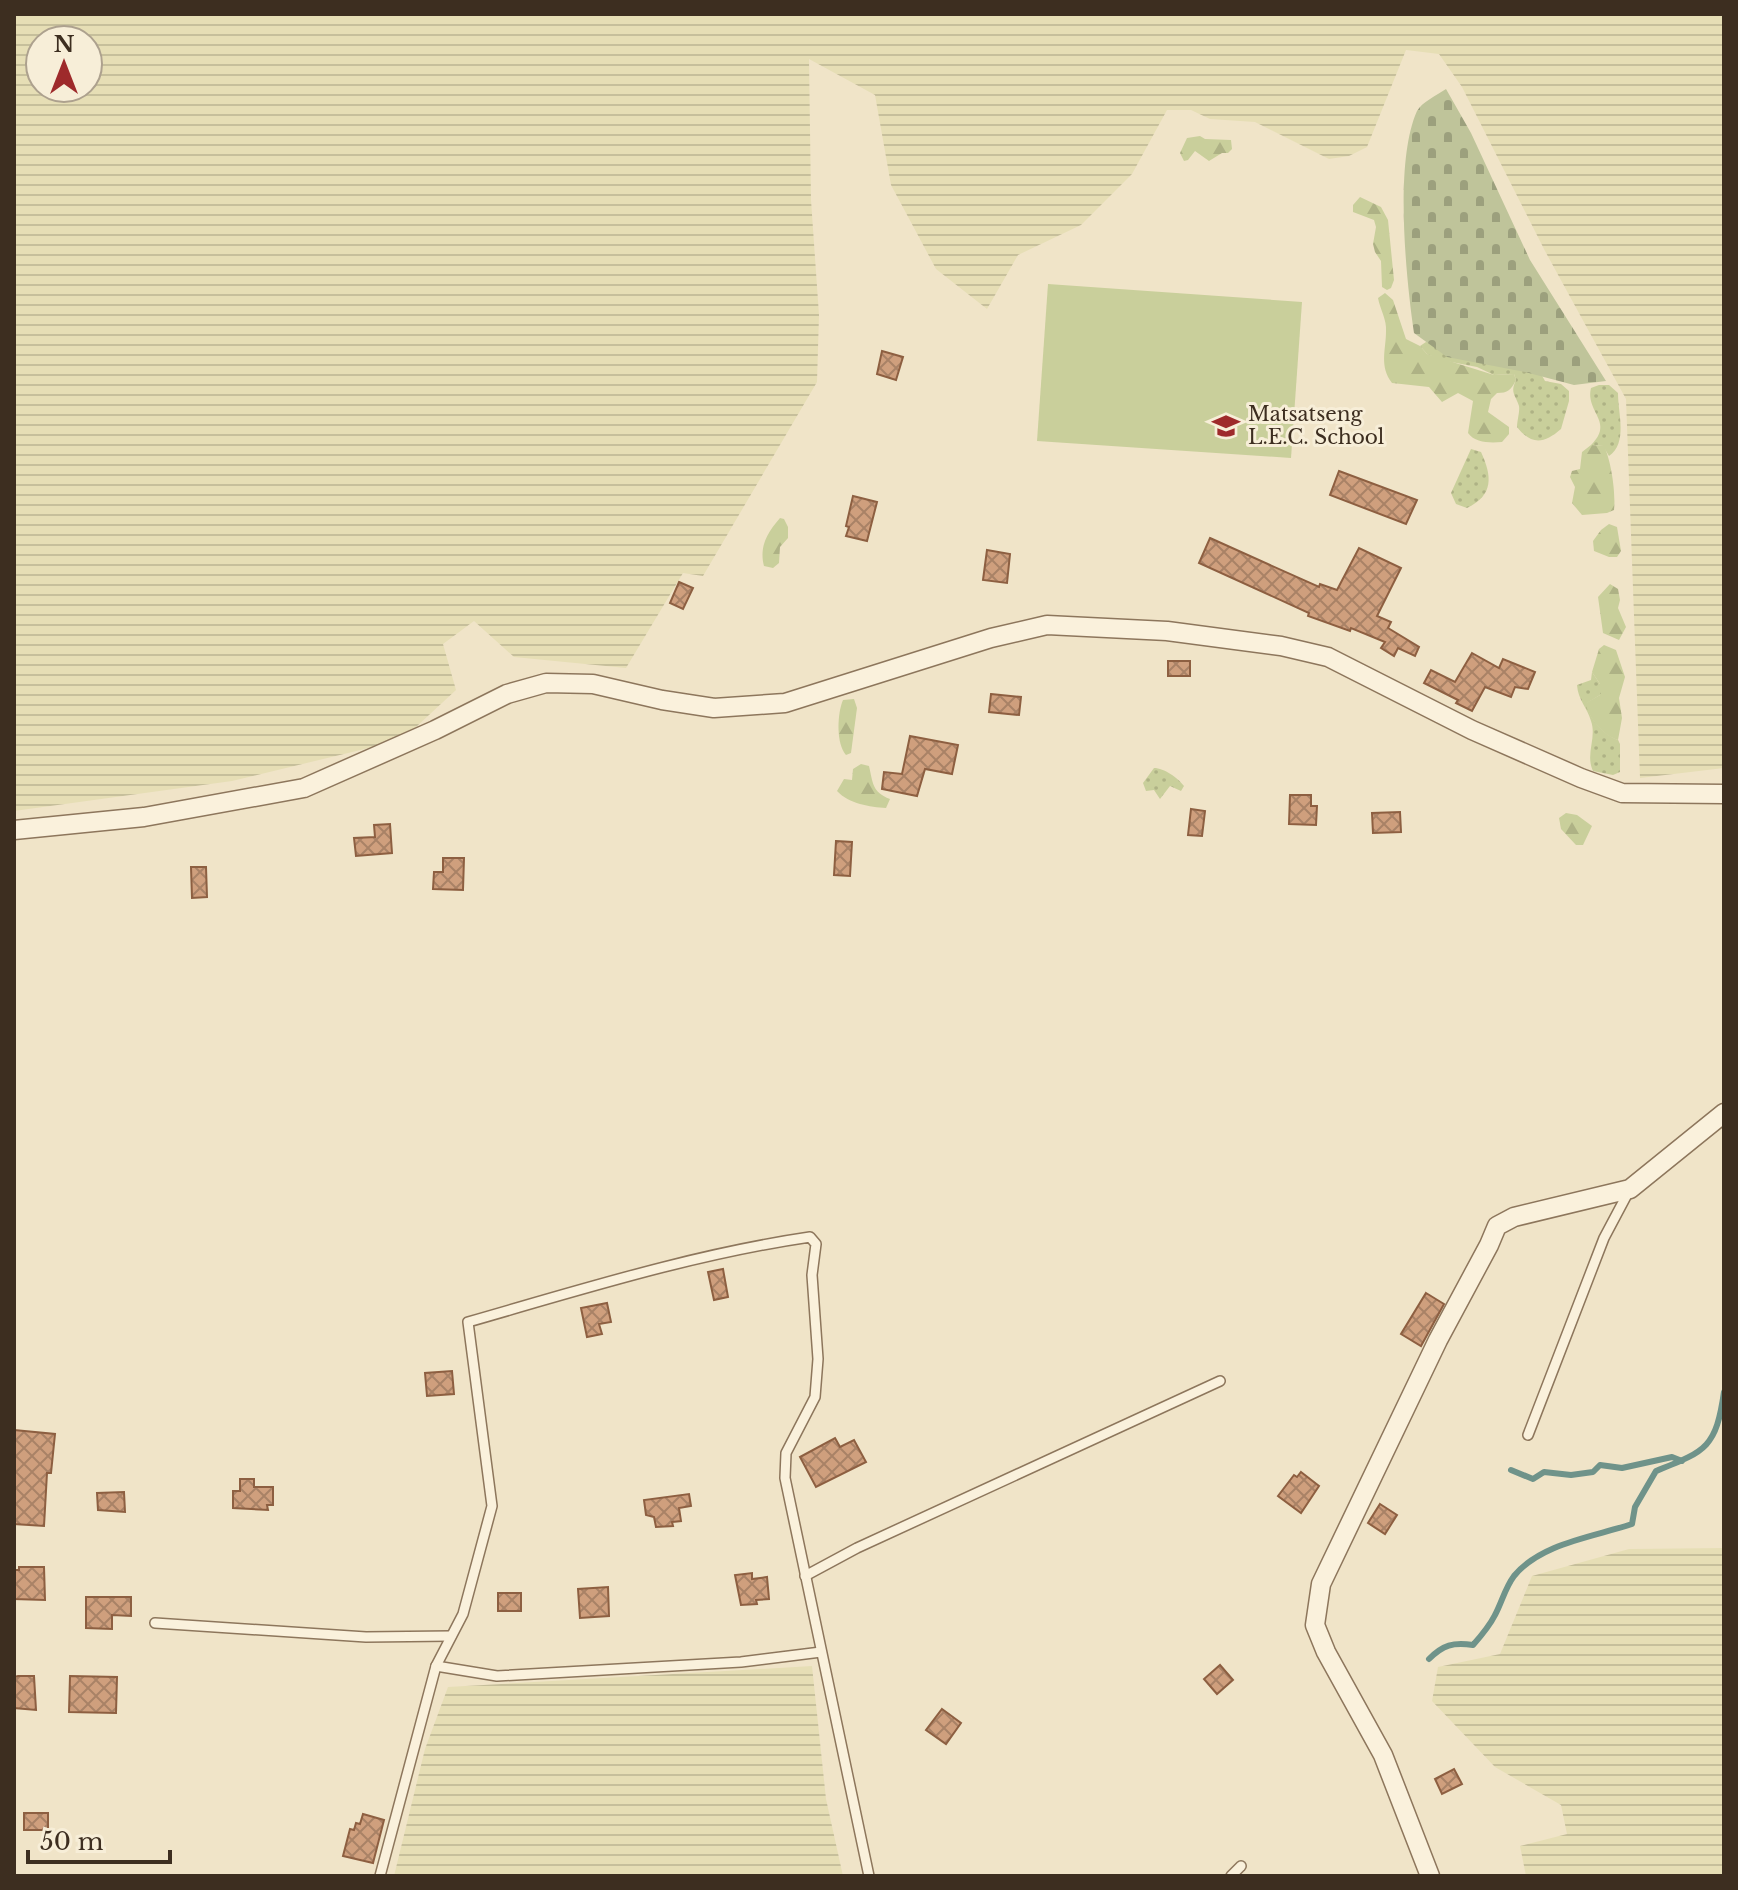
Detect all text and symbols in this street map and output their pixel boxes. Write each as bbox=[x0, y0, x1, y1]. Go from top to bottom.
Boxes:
north arrow bbox=[24, 24, 104, 104]
text: N bbox=[54, 31, 75, 58]
place label: Matsatseng L.E.C. School bbox=[1248, 402, 1384, 449]
school or university icon: Matsatseng L.E.C. School bbox=[1211, 411, 1241, 441]
scale bar bbox=[28, 1814, 170, 1864]
text: 50 m bbox=[40, 1827, 104, 1856]

